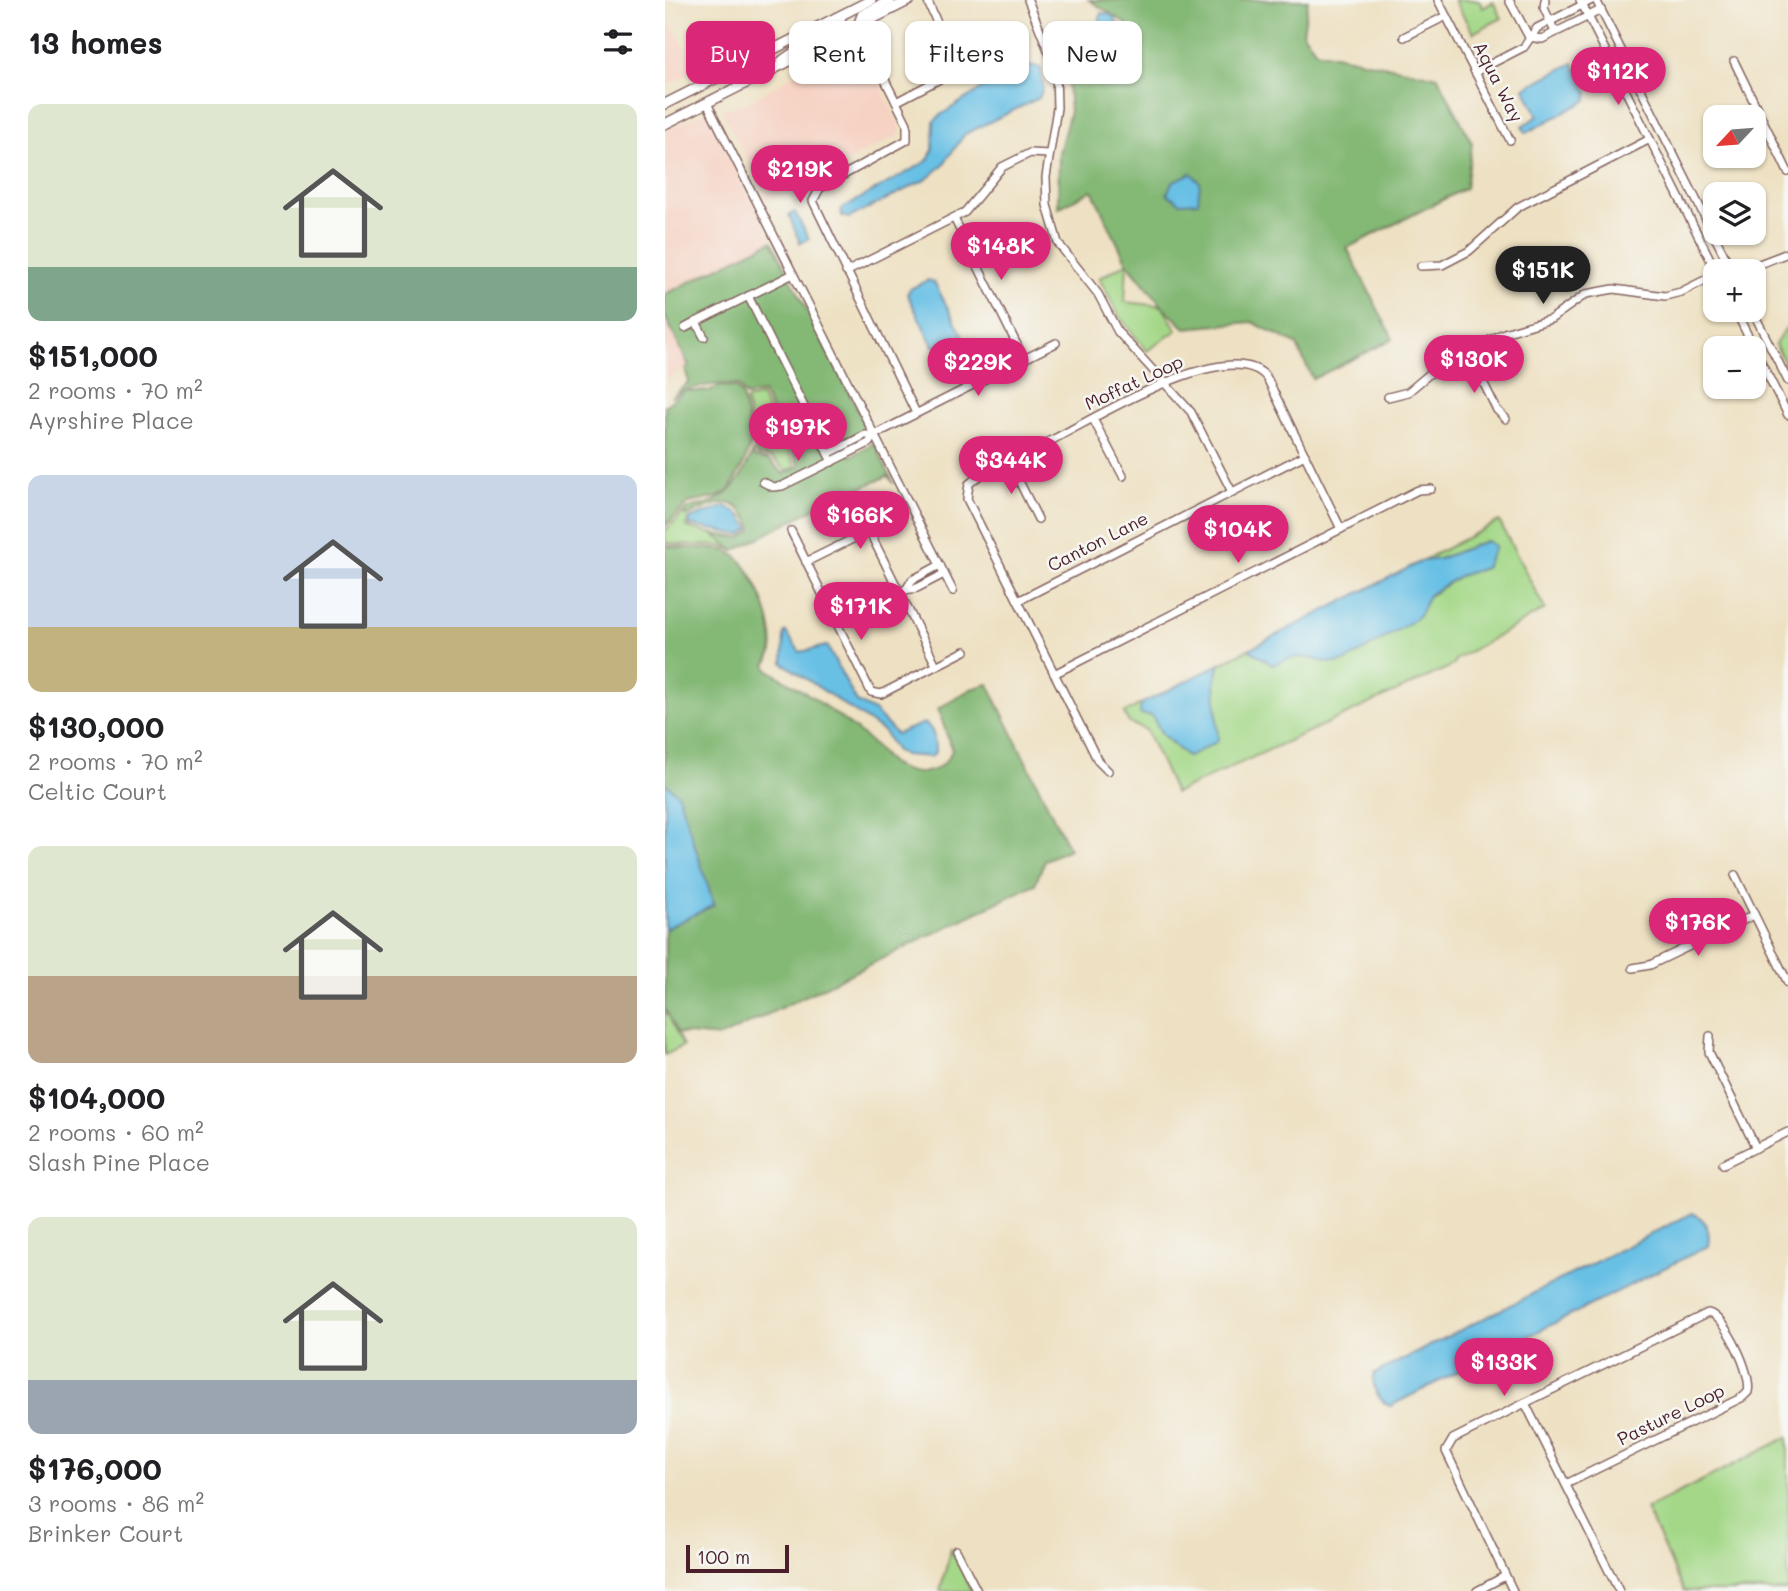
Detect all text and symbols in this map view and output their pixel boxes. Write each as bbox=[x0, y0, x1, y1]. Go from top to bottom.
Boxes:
chip: Buy bbox=[686, 21, 775, 84]
chip: Rent bbox=[789, 21, 891, 84]
chip: Filters bbox=[905, 21, 1029, 84]
chip: New bbox=[1043, 21, 1142, 84]
text: 13 homes bbox=[28, 22, 163, 62]
icon: filters bbox=[599, 23, 637, 61]
street label: Aqua Way bbox=[1468, 37, 1529, 126]
pin: $112K bbox=[1569, 48, 1667, 107]
text: $112K bbox=[1587, 55, 1649, 85]
north arrow bbox=[1703, 105, 1766, 168]
map controls bbox=[1703, 105, 1766, 399]
pin: $219K bbox=[751, 146, 849, 205]
icon: home bbox=[270, 150, 396, 276]
text: $219K bbox=[767, 153, 833, 183]
button: layers bbox=[1703, 182, 1766, 245]
pin: $148K bbox=[952, 222, 1050, 282]
text: $148K bbox=[967, 230, 1035, 260]
pin: $151K bbox=[1494, 246, 1592, 306]
text: $151K bbox=[1511, 254, 1575, 284]
button: + bbox=[1703, 259, 1766, 322]
text: $151,000 bbox=[28, 335, 158, 375]
pin: $130K bbox=[1425, 336, 1523, 395]
button: − bbox=[1703, 336, 1766, 399]
pin: $229K bbox=[929, 338, 1027, 398]
text: $130K bbox=[1440, 343, 1508, 373]
text: $229K bbox=[944, 346, 1012, 376]
street label: Moffat Loop bbox=[1081, 349, 1187, 415]
text: 2 rooms · 70 m² bbox=[28, 375, 203, 405]
pin: $197K bbox=[749, 404, 847, 463]
text: Ayrshire Place bbox=[28, 405, 194, 435]
text: $197K bbox=[765, 411, 831, 441]
pin: $344K bbox=[962, 436, 1060, 496]
text: $344K bbox=[975, 444, 1047, 474]
pin: $166K bbox=[811, 491, 909, 551]
text: $166K bbox=[826, 499, 894, 529]
street label: Canton Lane bbox=[1043, 505, 1152, 577]
pin: $104K bbox=[1189, 505, 1287, 565]
text: $104K bbox=[1204, 513, 1272, 543]
icon: home bbox=[270, 521, 396, 647]
pin: $171K bbox=[812, 582, 910, 642]
text: $171K bbox=[830, 590, 892, 620]
text: $130,000 bbox=[28, 706, 164, 746]
text: 2 rooms · 70 m² bbox=[28, 746, 203, 776]
text: Celtic Court bbox=[28, 776, 167, 806]
icon: home bbox=[270, 892, 396, 1018]
pin: $176K bbox=[1649, 898, 1747, 958]
text: $176K bbox=[1665, 906, 1731, 936]
text: $104,000 bbox=[28, 1077, 165, 1117]
text: 2 rooms · 60 m² bbox=[28, 1117, 204, 1147]
text: Slash Pine Place bbox=[28, 1147, 210, 1177]
icon: home bbox=[270, 1263, 396, 1389]
pin: $133K bbox=[1455, 1338, 1553, 1398]
text: $133K bbox=[1470, 1346, 1538, 1376]
street label: Pasture Loop bbox=[1613, 1378, 1728, 1450]
text: $176,000 bbox=[28, 1448, 162, 1488]
text: 3 rooms · 86 m² bbox=[28, 1488, 204, 1518]
text: Brinker Court bbox=[28, 1518, 183, 1548]
scale bar bbox=[686, 1542, 789, 1574]
text: 100 m bbox=[697, 1544, 750, 1569]

